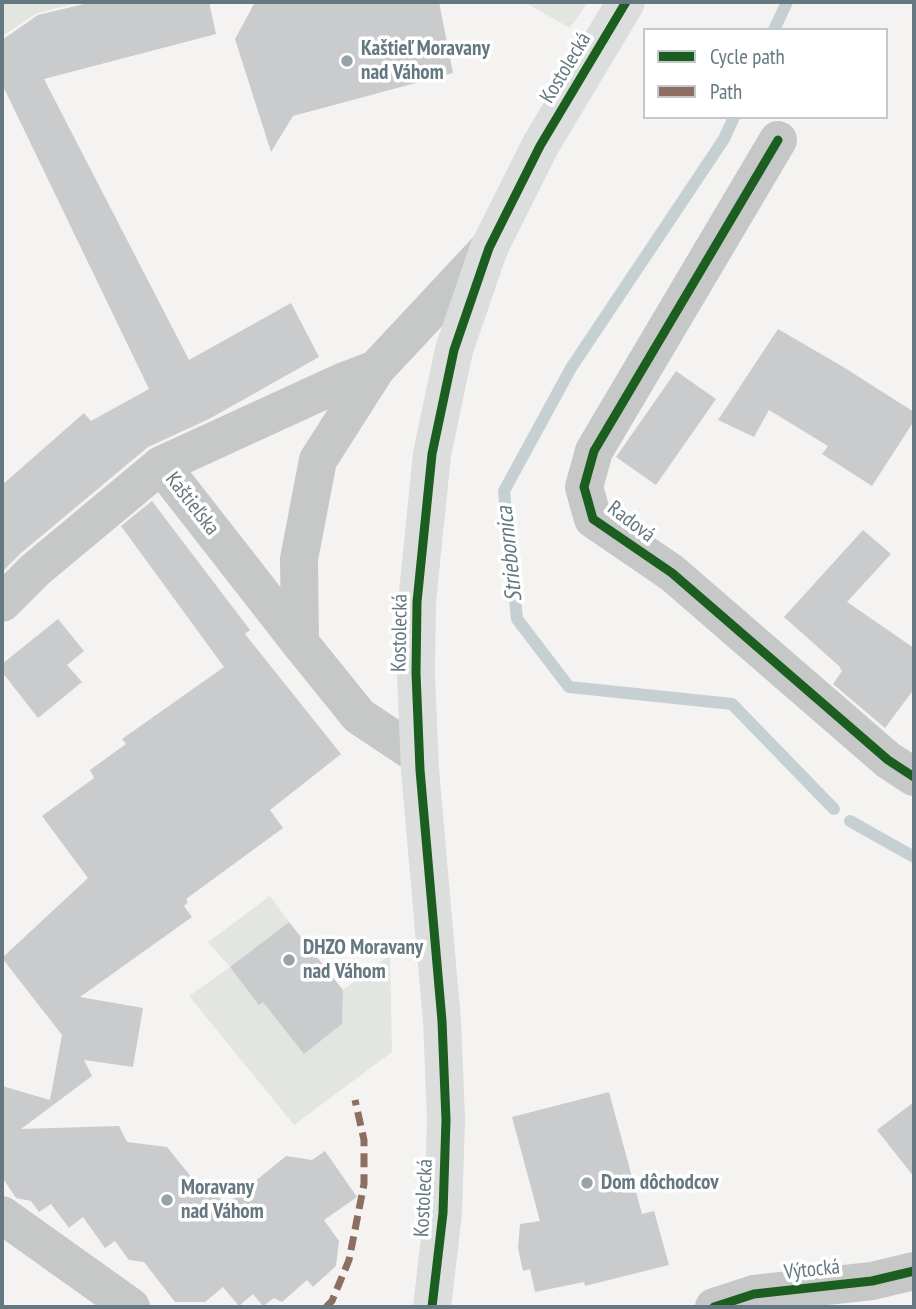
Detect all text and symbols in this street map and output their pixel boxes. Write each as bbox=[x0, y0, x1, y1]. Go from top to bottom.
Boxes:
street label: Kostolecká bbox=[535, 28, 597, 108]
legend bbox=[643, 28, 888, 119]
place label: Kaštieľ Moravany nad Váhom bbox=[361, 36, 490, 86]
text: Cycle path bbox=[710, 43, 785, 70]
marker: Kaštieľ Moravany nad Váhom bbox=[339, 53, 355, 69]
text: Path bbox=[710, 78, 742, 105]
street label: Kaštieľska bbox=[160, 467, 224, 541]
street label: Radová bbox=[602, 496, 660, 548]
water label: Striebornica bbox=[491, 505, 529, 603]
street label: Kostolecká bbox=[387, 594, 413, 672]
place label: DHZO Moravany nad Váhom bbox=[303, 935, 423, 985]
marker: DHZO Moravany nad Váhom bbox=[281, 952, 297, 968]
street label: Kostolecká bbox=[409, 1158, 439, 1238]
place label: Dom dôchodcov bbox=[601, 1170, 719, 1196]
place label: Moravany nad Váhom bbox=[181, 1175, 264, 1225]
marker: Dom dôchodcov bbox=[579, 1175, 595, 1191]
marker: Moravany nad Váhom bbox=[159, 1192, 175, 1208]
street label: Výtocká bbox=[783, 1255, 841, 1285]

